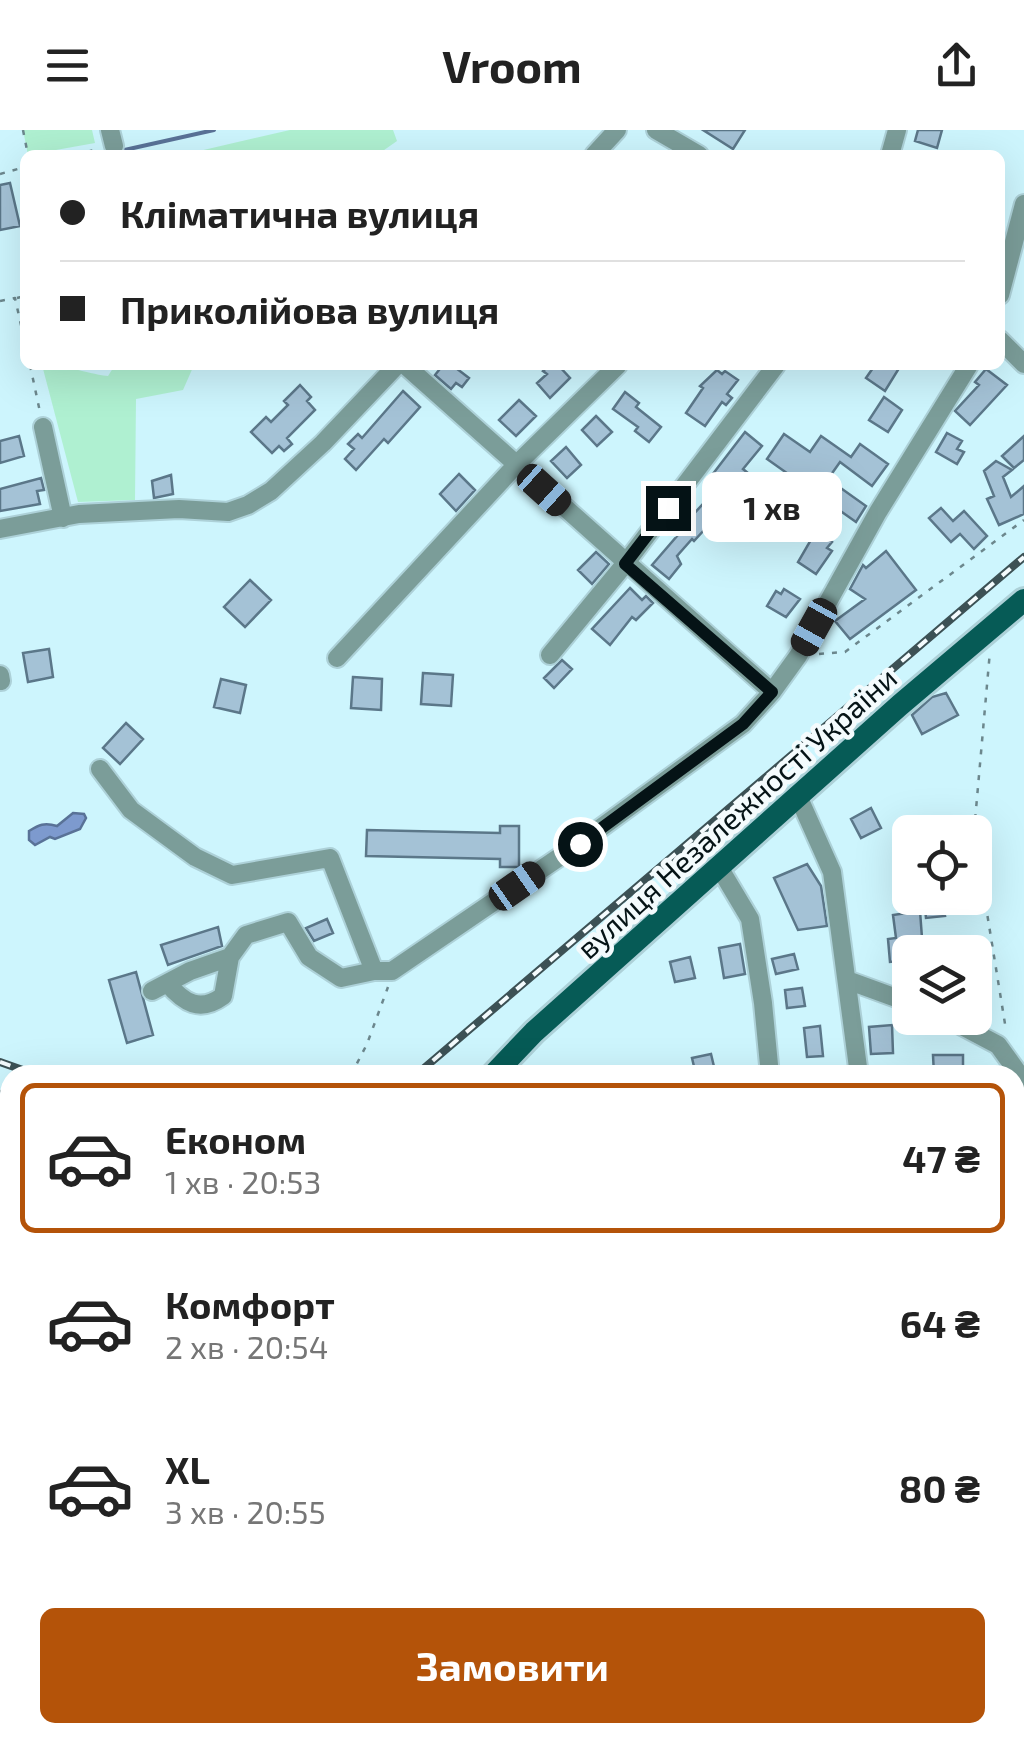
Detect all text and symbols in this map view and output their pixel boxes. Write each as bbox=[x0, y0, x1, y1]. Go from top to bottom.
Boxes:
icon: menu bbox=[40, 38, 95, 93]
text: Vroom bbox=[442, 38, 582, 92]
icon: share bbox=[929, 38, 984, 93]
text: Кліматична вулиця bbox=[120, 190, 479, 236]
text: Приколійова вулиця bbox=[120, 286, 499, 332]
car bbox=[512, 459, 576, 521]
callout: 1 хв bbox=[703, 473, 843, 543]
route end bbox=[646, 486, 691, 531]
text: 1 хв bbox=[743, 488, 801, 526]
car bbox=[786, 593, 842, 661]
street label: вулиця Незалежності України bbox=[569, 659, 904, 966]
map controls bbox=[892, 815, 992, 1035]
button: locate bbox=[892, 815, 992, 915]
route start bbox=[558, 822, 603, 867]
car bbox=[484, 857, 550, 915]
button: layers bbox=[892, 935, 992, 1035]
icon: car bbox=[45, 1113, 135, 1203]
text: Економ bbox=[165, 1116, 306, 1162]
text: 47 ₴ bbox=[902, 1135, 980, 1181]
text: 1 хв · 20:53 bbox=[165, 1162, 321, 1200]
icon: car bbox=[45, 1278, 135, 1368]
text: Комфорт bbox=[165, 1281, 335, 1327]
text: 64 ₴ bbox=[900, 1300, 980, 1346]
text: 2 хв · 20:54 bbox=[165, 1327, 328, 1365]
icon: car bbox=[45, 1443, 135, 1533]
text: XL bbox=[165, 1446, 210, 1492]
text: 80 ₴ bbox=[899, 1465, 980, 1511]
text: 3 хв · 20:55 bbox=[165, 1492, 326, 1530]
button: Замовити bbox=[40, 1608, 985, 1723]

